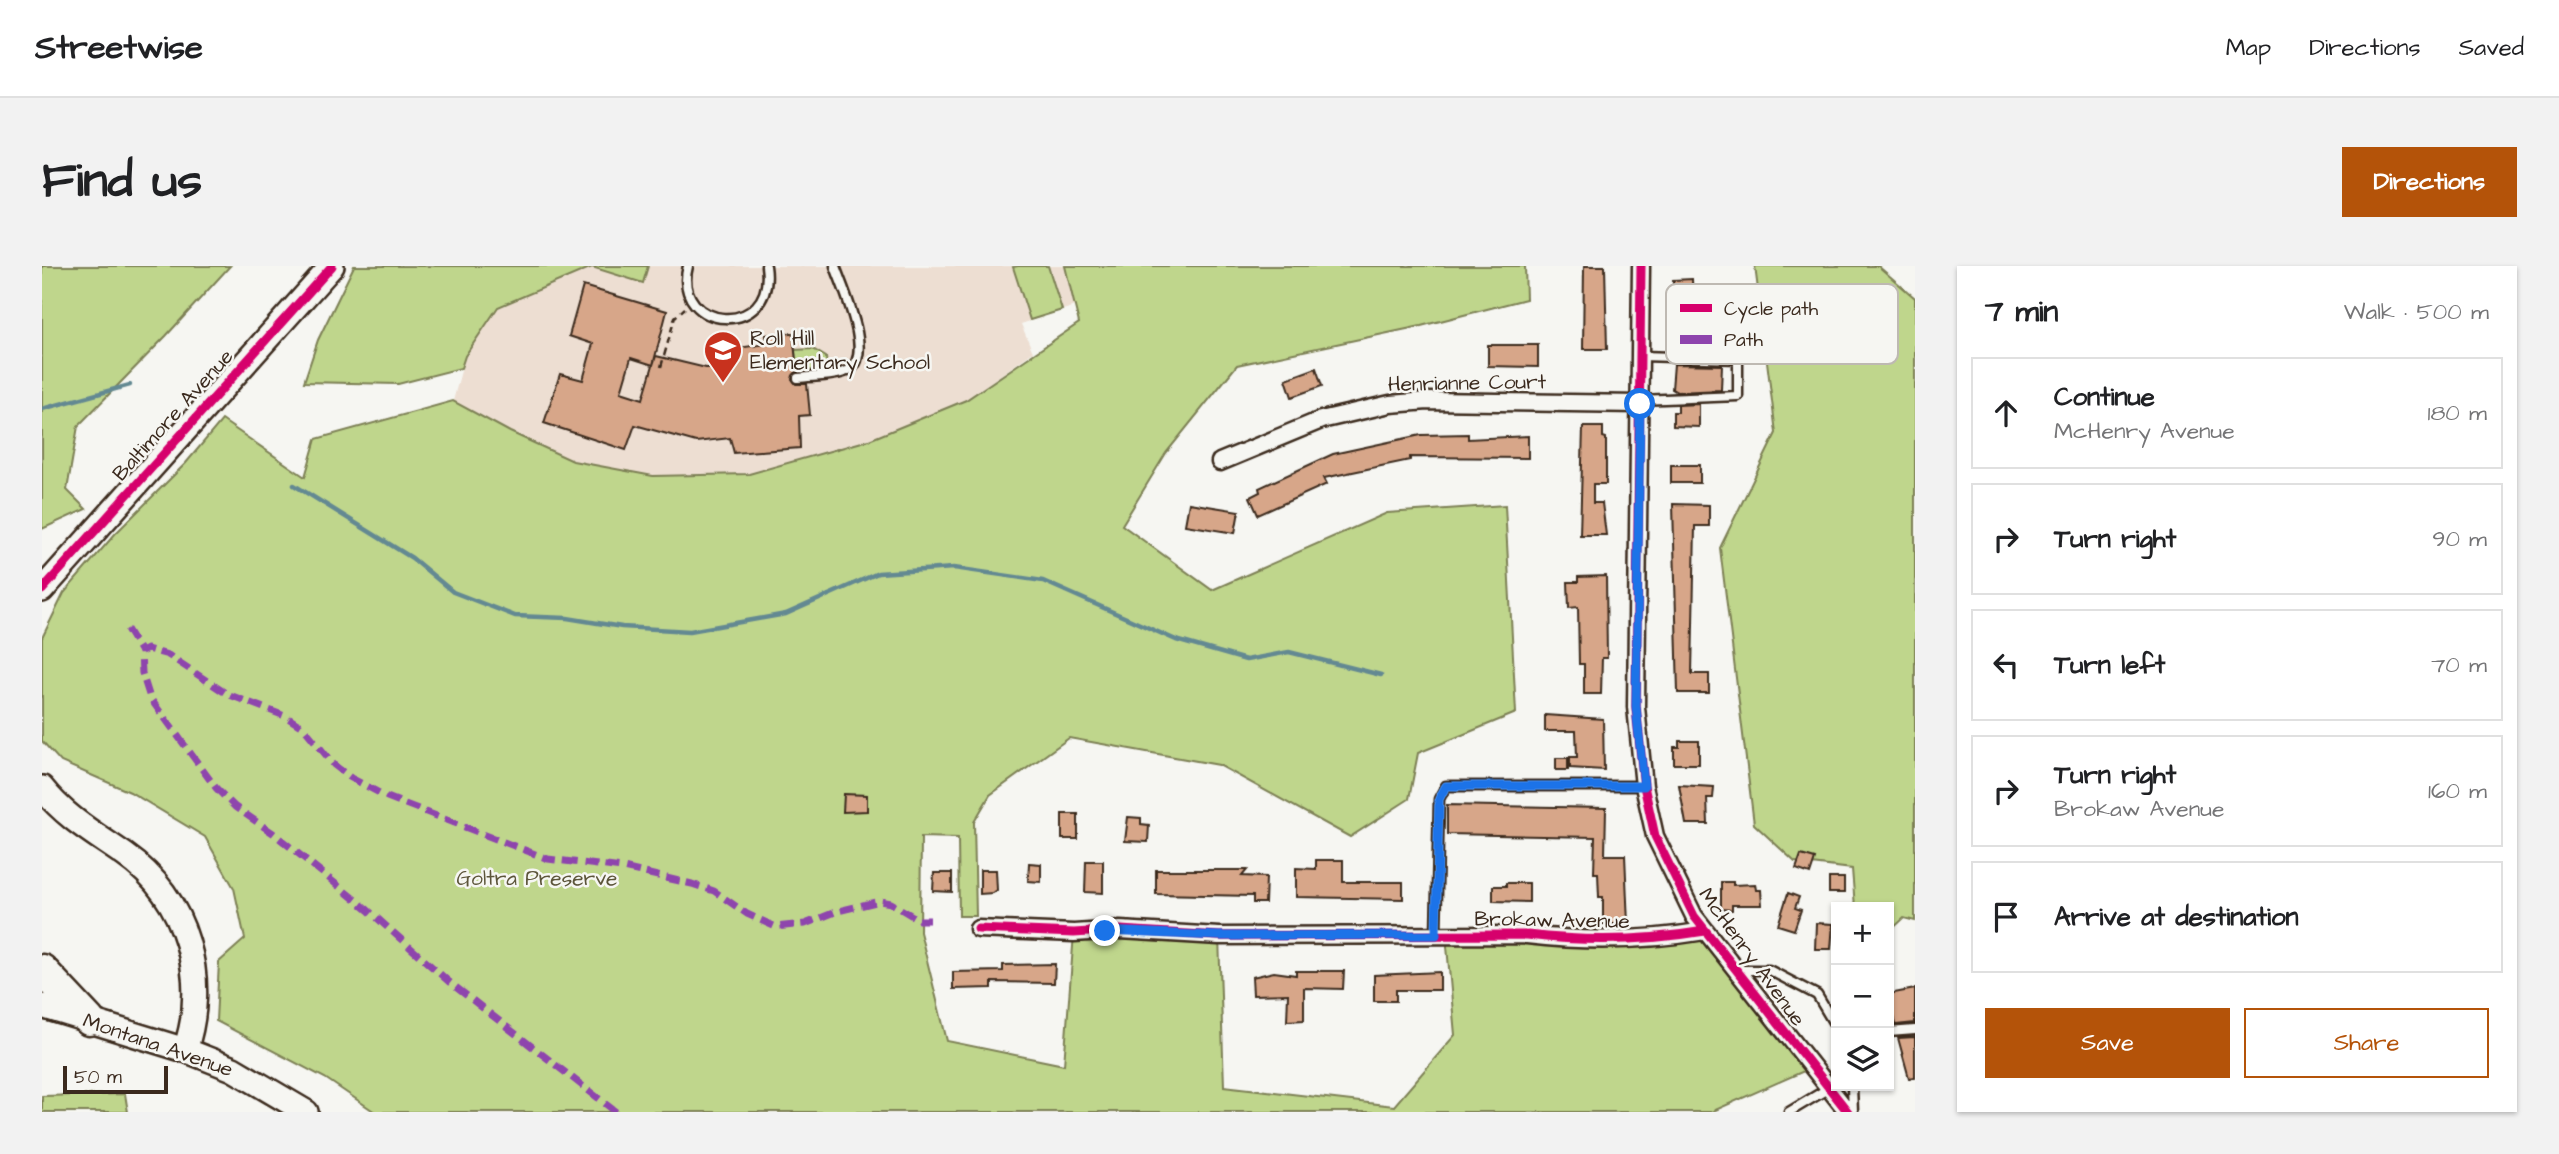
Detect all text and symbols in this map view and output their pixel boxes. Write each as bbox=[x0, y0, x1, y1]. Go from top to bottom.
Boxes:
text: Streetwise bbox=[35, 25, 203, 71]
text: Map bbox=[2226, 31, 2271, 65]
text: Directions bbox=[2309, 31, 2421, 65]
text: Saved bbox=[2459, 31, 2524, 65]
button: Directions bbox=[2342, 147, 2517, 217]
text: Find us bbox=[42, 148, 202, 216]
legend bbox=[1666, 284, 1898, 364]
text: 7 min bbox=[1985, 291, 2058, 333]
text: Cycle path bbox=[1724, 296, 1819, 324]
text: Walk · 500 m bbox=[2344, 296, 2489, 328]
place label: Roll Hill Elementary School bbox=[750, 324, 930, 379]
text: Path bbox=[1724, 327, 1763, 354]
school or university icon: Roll Hill Elementary School bbox=[702, 329, 744, 384]
street label: Baltimore Avenue bbox=[106, 343, 240, 487]
street label: Henrianne Court bbox=[1388, 367, 1547, 399]
text: Continue bbox=[2054, 379, 2155, 415]
route start bbox=[1624, 388, 1655, 419]
icon: ahead bbox=[1987, 394, 2025, 432]
text: 180 m bbox=[2428, 397, 2487, 429]
text: McHenry Avenue bbox=[2054, 415, 2235, 447]
icon: right bbox=[1987, 520, 2025, 558]
text: Turn right bbox=[2054, 521, 2176, 557]
text: 90 m bbox=[2432, 523, 2487, 555]
icon: left bbox=[1987, 646, 2025, 684]
text: Turn left bbox=[2054, 647, 2165, 683]
text: 70 m bbox=[2431, 649, 2487, 681]
text: Turn right bbox=[2054, 757, 2176, 793]
icon: right bbox=[1987, 772, 2025, 810]
text: 160 m bbox=[2428, 775, 2487, 807]
text: Brokaw Avenue bbox=[2054, 793, 2224, 825]
park label: Goltra Preserve bbox=[457, 864, 617, 893]
street label: McHenry Avenue bbox=[1690, 882, 1812, 1033]
icon: arrive bbox=[1987, 898, 2025, 936]
text: Arrive at destination bbox=[2054, 899, 2299, 935]
map controls bbox=[1831, 902, 1894, 1091]
button: + bbox=[1831, 902, 1894, 965]
street label: Brokaw Avenue bbox=[1474, 904, 1630, 936]
route end bbox=[1089, 915, 1120, 946]
button: − bbox=[1831, 965, 1894, 1028]
street label: Montana Avenue bbox=[79, 1006, 237, 1084]
button: Save bbox=[1985, 1008, 2230, 1078]
button: Share bbox=[2244, 1008, 2489, 1078]
button: layers bbox=[1831, 1028, 1894, 1091]
scale bar bbox=[63, 1063, 168, 1095]
text: 50 m bbox=[74, 1064, 122, 1091]

